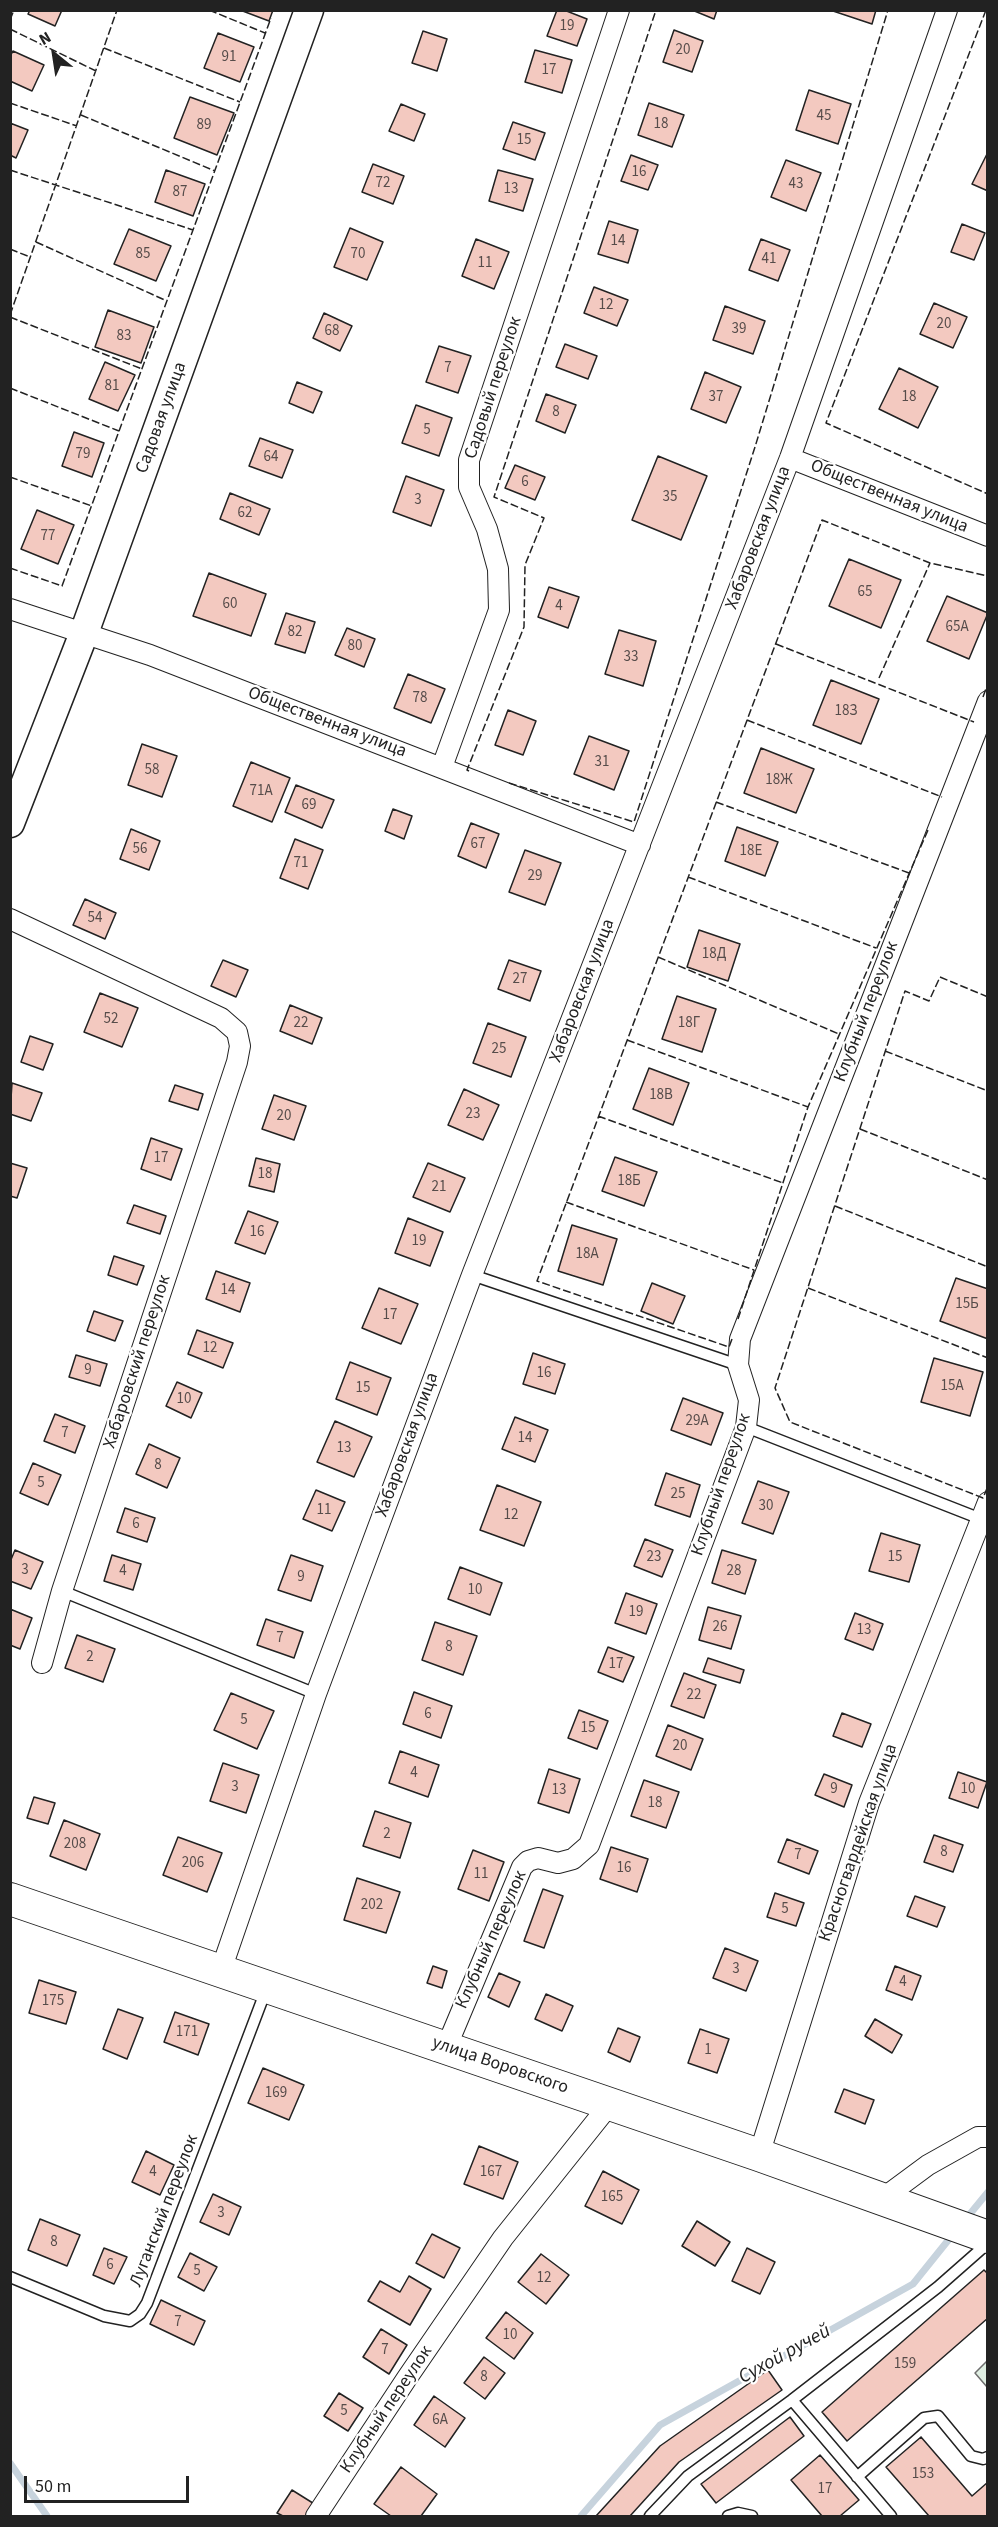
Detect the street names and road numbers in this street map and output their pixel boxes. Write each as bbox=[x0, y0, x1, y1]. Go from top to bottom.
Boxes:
street label: Садовый переулок bbox=[461, 314, 527, 462]
street label: Садовая улица bbox=[132, 359, 192, 477]
street label: Общественная улица bbox=[807, 455, 971, 539]
street label: Хабаровская улица bbox=[722, 463, 796, 613]
street label: Общественная улица bbox=[245, 683, 409, 763]
street label: Хабаровская улица bbox=[546, 916, 620, 1066]
street label: Клубный переулок bbox=[830, 939, 904, 1085]
street label: Хабаровский переулок bbox=[100, 1273, 176, 1451]
street label: Хабаровская улица bbox=[372, 1370, 444, 1520]
street label: Клубный переулок bbox=[688, 1411, 756, 1559]
street label: Красногвардейская улица bbox=[815, 1741, 903, 1945]
street label: Клубный переулок bbox=[452, 1868, 532, 2012]
street label: улица Воровского bbox=[429, 2033, 571, 2099]
street label: Луганский переулок bbox=[126, 2132, 204, 2290]
street label: Клубный переулок bbox=[336, 2342, 438, 2478]

